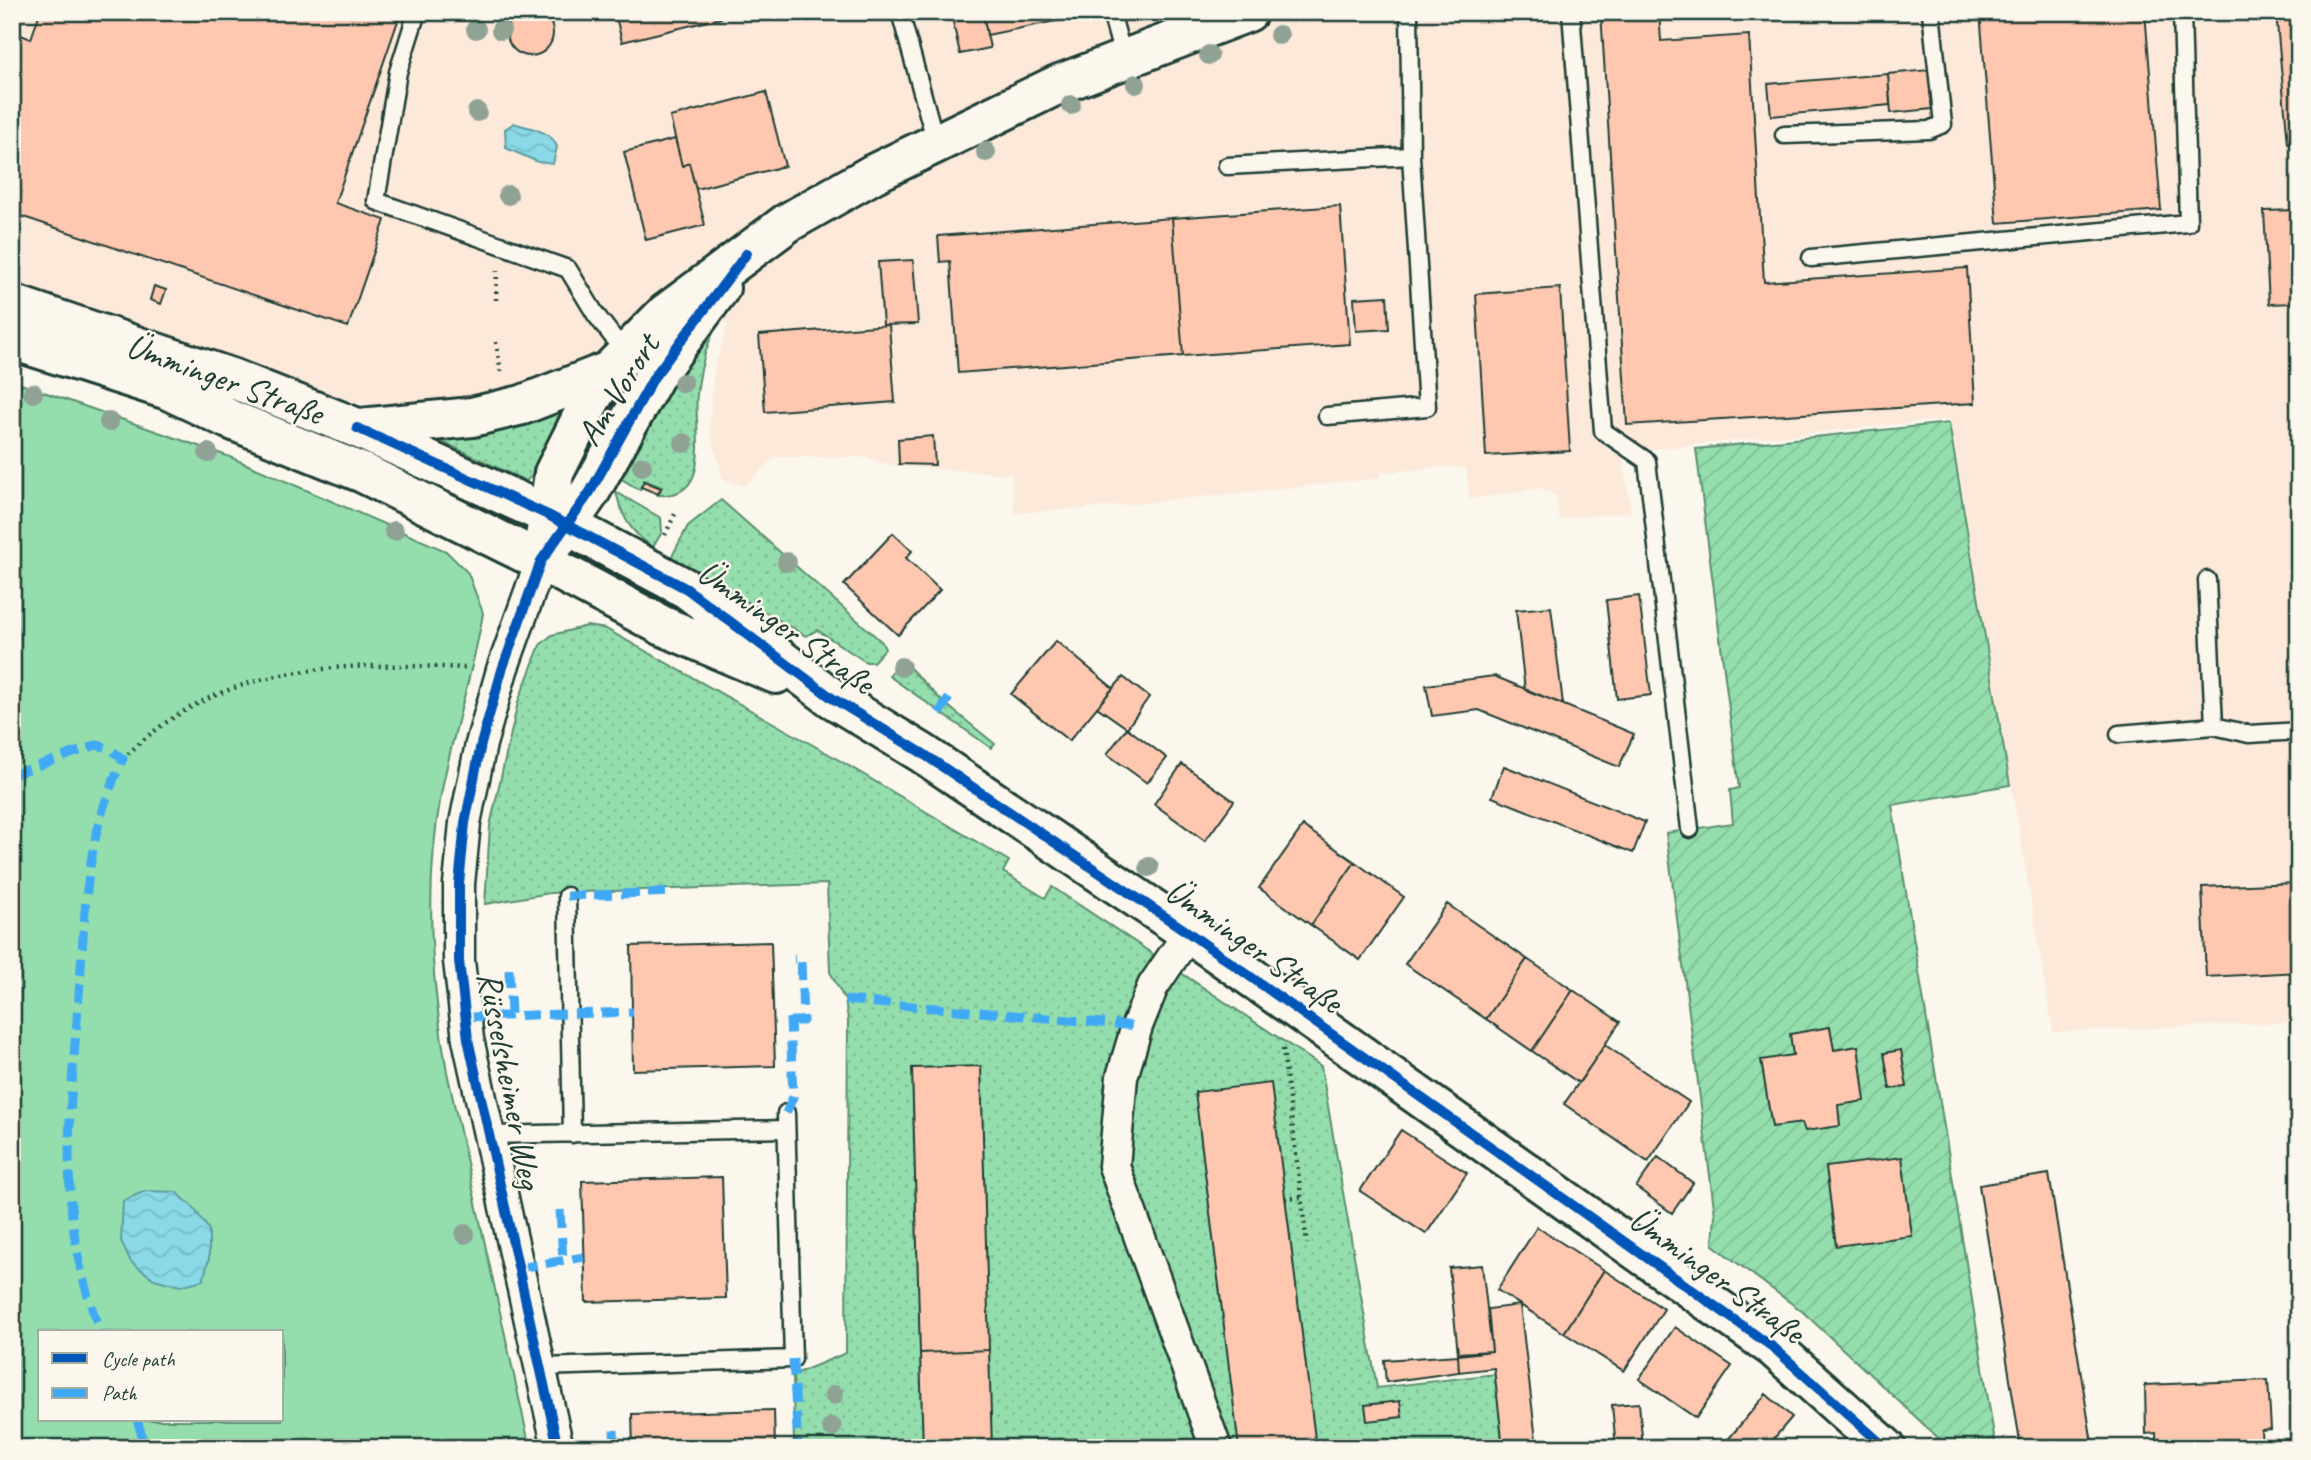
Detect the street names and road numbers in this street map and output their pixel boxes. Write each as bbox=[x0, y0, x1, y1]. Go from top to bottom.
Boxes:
street label: Ümminger Straße bbox=[121, 323, 332, 436]
street label: Am Vorort bbox=[566, 323, 672, 454]
street label: Ümminger Straße bbox=[689, 550, 885, 706]
street label: Ümminger Straße bbox=[1157, 869, 1353, 1025]
street label: Rüsselsheimer Weg bbox=[467, 968, 554, 1195]
street label: Ümminger Straße bbox=[1620, 1196, 1816, 1355]

